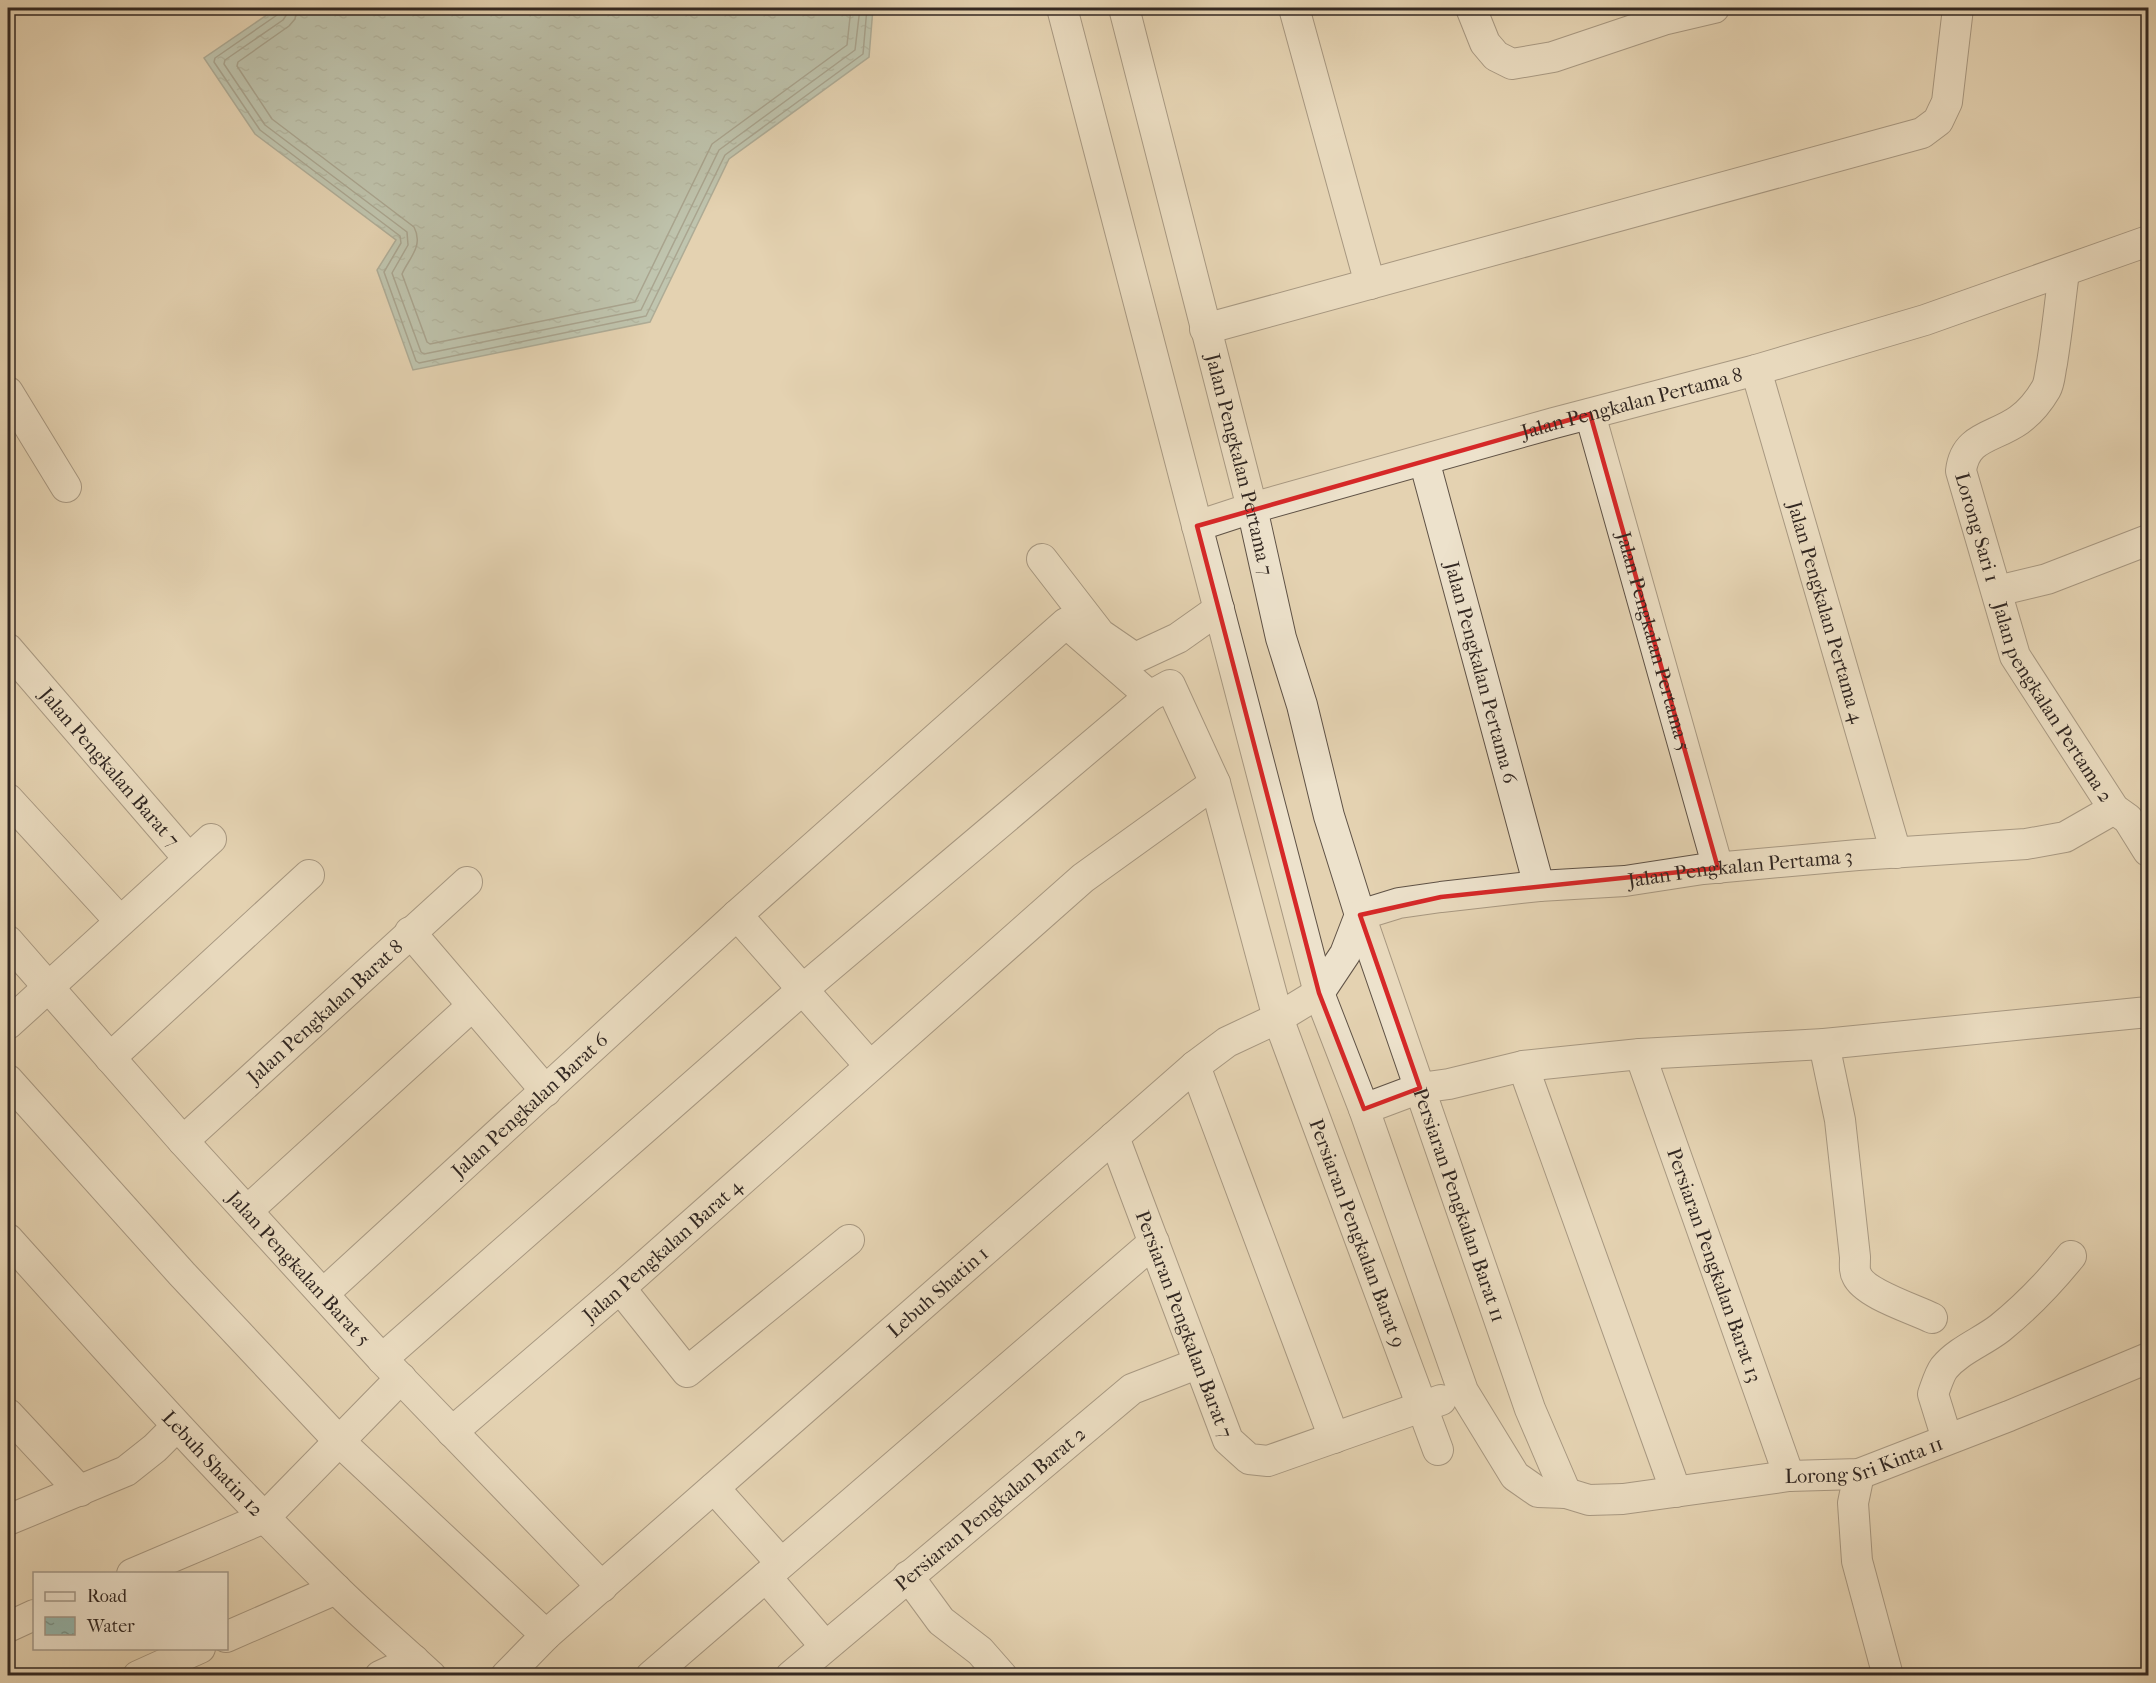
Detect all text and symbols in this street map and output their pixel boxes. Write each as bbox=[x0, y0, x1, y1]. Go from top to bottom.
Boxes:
street label: Jalan Pengkalan Pertama 7 bbox=[1201, 349, 1278, 578]
street label: Jalan Pengkalan Pertama 8 bbox=[1517, 363, 1745, 444]
street label: Lorong Sari 1 bbox=[1951, 470, 2004, 584]
street label: Jalan Pengkalan Pertama 4 bbox=[1783, 497, 1870, 727]
street label: Jalan Pengkalan Pertama 5 bbox=[1612, 527, 1696, 753]
street label: Jalan Pengkalan Pertama 6 bbox=[1440, 557, 1522, 786]
street label: Jalan pengkalan Pertama 2 bbox=[1988, 597, 2118, 806]
street label: Jalan Pengkalan Barat 7 bbox=[34, 682, 185, 852]
street label: Jalan Pengkalan Pertama 3 bbox=[1624, 844, 1854, 892]
street label: Jalan Pengkalan Barat 8 bbox=[241, 935, 407, 1090]
street label: Jalan Pengkalan Barat 6 bbox=[445, 1028, 612, 1183]
street label: Persiaran Pengkalan Barat 11 bbox=[1409, 1085, 1511, 1325]
street label: Persiaran Pengkalan Barat 9 bbox=[1305, 1116, 1411, 1351]
street label: Persiaran Pengkalan Barat 13 bbox=[1663, 1145, 1767, 1386]
street label: Jalan Pengkalan Barat 4 bbox=[576, 1173, 748, 1328]
street label: Jalan Pengkalan Barat 5 bbox=[221, 1185, 375, 1350]
street label: Persiaran Pengkalan Barat 7 bbox=[1131, 1207, 1238, 1442]
street label: Lebuh Shatin 1 bbox=[883, 1241, 993, 1342]
street label: Lebuh Shatin 12 bbox=[158, 1406, 268, 1521]
street label: Persiaran Pengkalan Barat 2 bbox=[890, 1422, 1090, 1595]
street label: Lorong Sri Kinta 11 bbox=[1784, 1431, 1946, 1488]
legend bbox=[33, 1572, 228, 1650]
text: Road bbox=[87, 1586, 127, 1607]
text: Water bbox=[86, 1616, 135, 1637]

